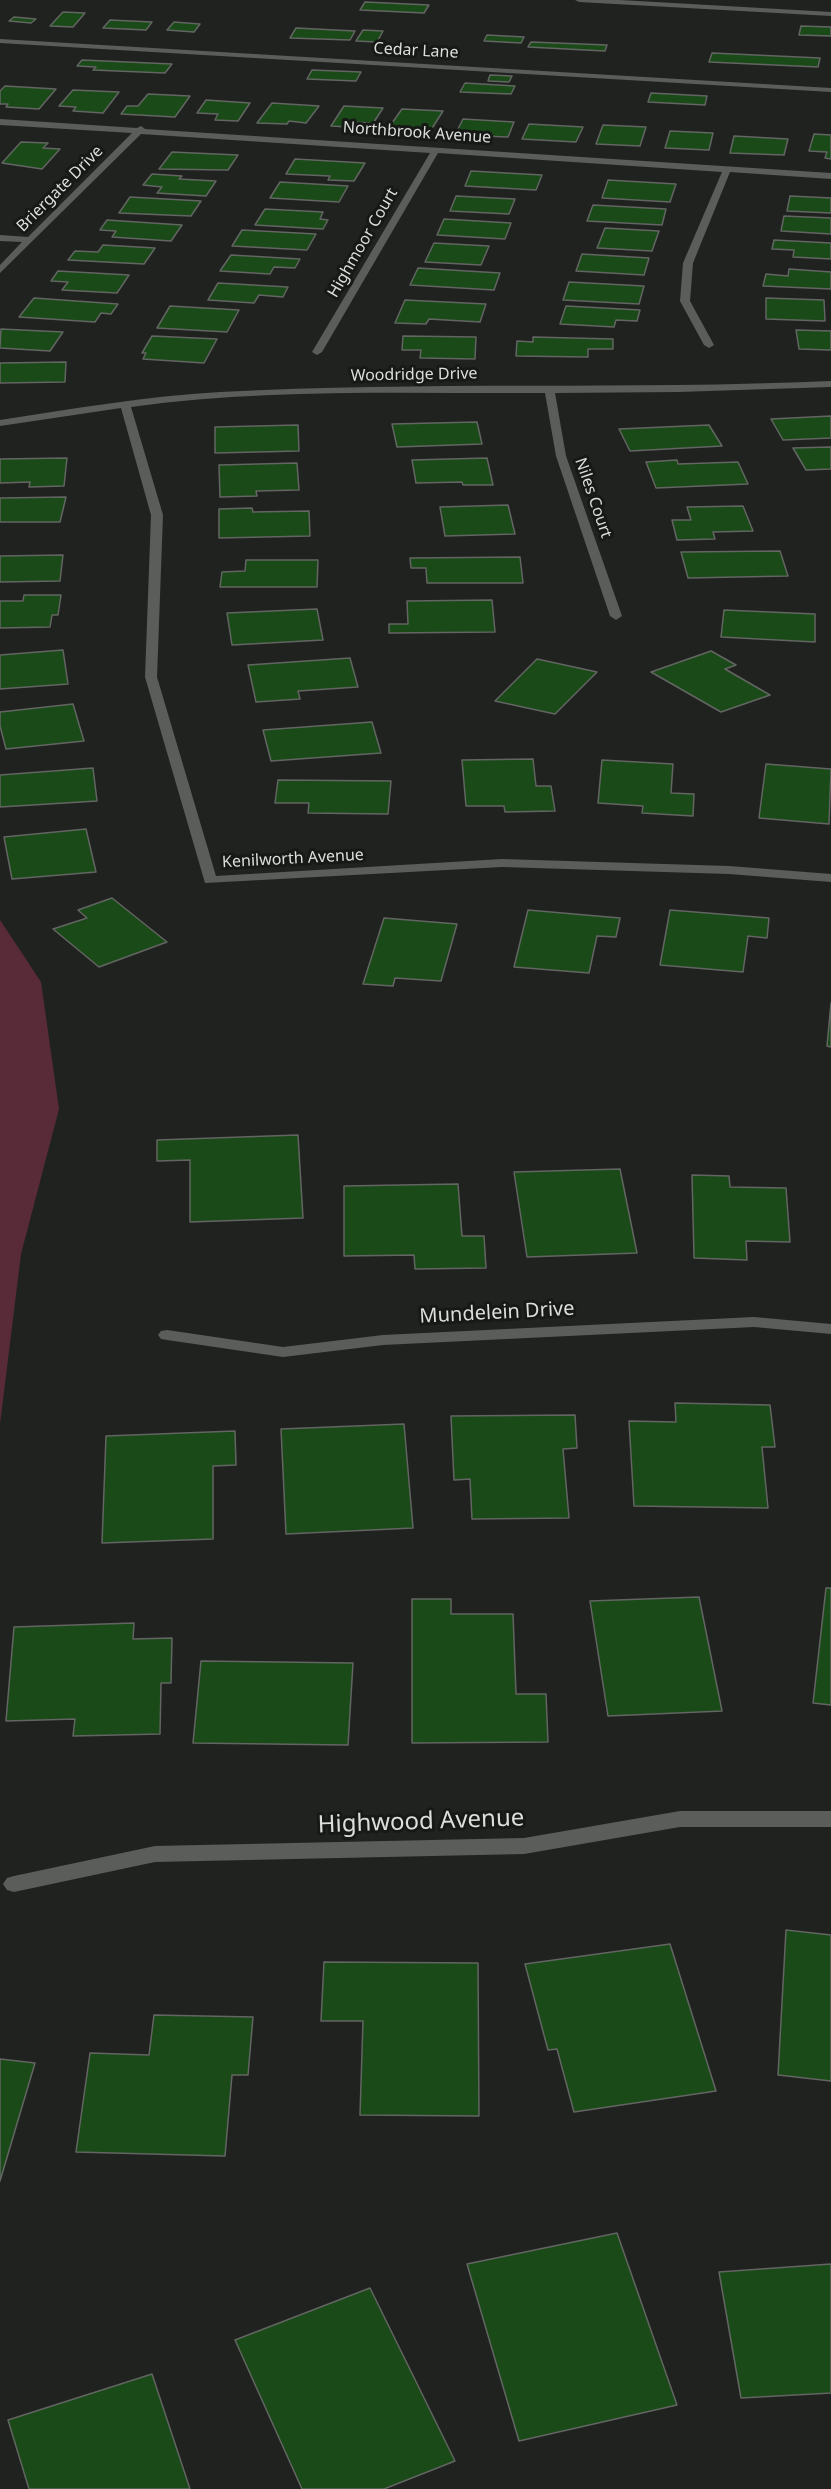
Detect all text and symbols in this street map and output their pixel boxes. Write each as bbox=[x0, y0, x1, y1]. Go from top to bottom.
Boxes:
street label: Cedar Lane bbox=[373, 39, 459, 63]
street label: Northbrook Avenue bbox=[342, 118, 492, 148]
street label: Briergate Drive bbox=[13, 142, 107, 236]
street label: Highmoor Court bbox=[324, 185, 402, 301]
street label: Woodridge Drive bbox=[350, 364, 478, 386]
street label: Niles Court bbox=[570, 455, 616, 541]
street label: Kenilworth Avenue bbox=[222, 846, 364, 872]
street label: Mundelein Drive bbox=[419, 1297, 575, 1329]
street label: Highwood Avenue bbox=[317, 1804, 525, 1840]

